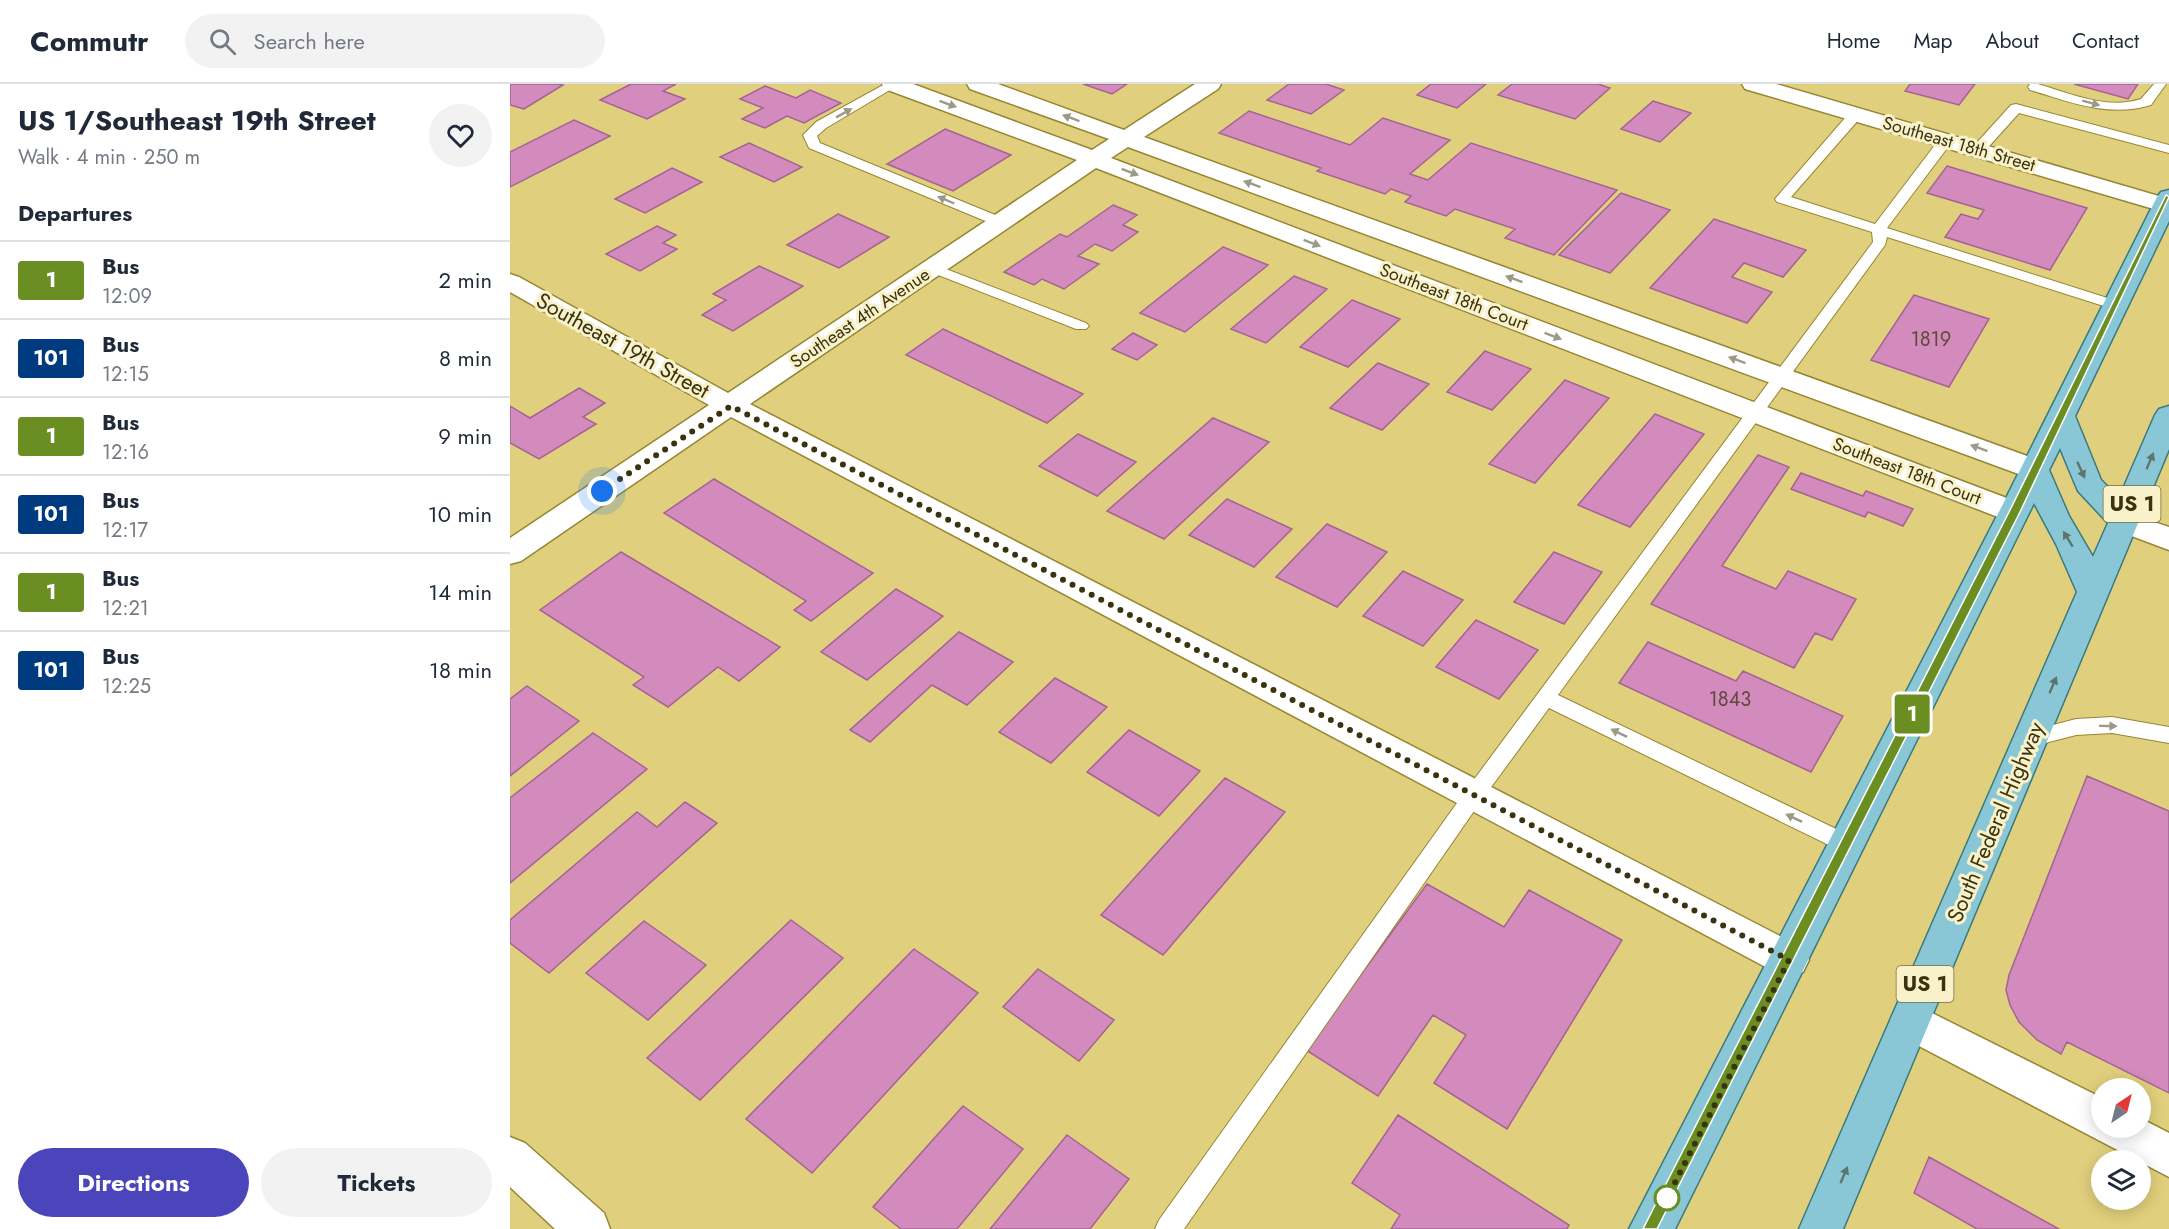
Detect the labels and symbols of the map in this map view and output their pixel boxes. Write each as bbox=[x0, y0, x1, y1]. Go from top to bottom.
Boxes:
one-way arrow bbox=[2081, 98, 2100, 108]
one-way arrow bbox=[939, 100, 957, 110]
one-way arrow bbox=[836, 107, 852, 118]
street label: Southeast 18th Street bbox=[1880, 110, 2039, 178]
one-way arrow bbox=[1062, 112, 1080, 122]
one-way arrow bbox=[1121, 168, 1139, 178]
one-way arrow bbox=[1243, 178, 1261, 188]
one-way arrow bbox=[937, 195, 955, 205]
one-way arrow bbox=[1303, 238, 1321, 248]
street label: Southeast 18th Court bbox=[1376, 257, 1533, 338]
street label: Southeast 4th Avenue bbox=[785, 261, 935, 375]
one-way arrow bbox=[1505, 273, 1523, 283]
street label: Southeast 19th Street bbox=[531, 284, 716, 406]
house number: 1819 bbox=[1911, 325, 1951, 354]
one-way arrow bbox=[1544, 331, 1562, 341]
one-way arrow bbox=[1728, 354, 1746, 364]
street label: Southeast 18th Court bbox=[1829, 431, 1986, 512]
one-way arrow bbox=[1970, 443, 1988, 453]
one-way arrow bbox=[2145, 452, 2155, 470]
one-way arrow bbox=[2077, 462, 2086, 479]
your location bbox=[587, 476, 617, 506]
road number: US 1 bbox=[2104, 486, 2160, 522]
one-way arrow bbox=[2063, 531, 2074, 547]
one-way arrow bbox=[2048, 675, 2058, 693]
house number: 1843 bbox=[1709, 685, 1751, 714]
line badge: 1 bbox=[1892, 694, 1932, 734]
street label: South Federal Highway bbox=[1938, 717, 2052, 927]
one-way arrow bbox=[2099, 721, 2118, 731]
one-way arrow bbox=[1611, 728, 1628, 738]
one-way arrow bbox=[1786, 814, 1803, 823]
road number: US 1 bbox=[1896, 966, 1954, 1002]
north arrow bbox=[2091, 1078, 2151, 1138]
one-way arrow bbox=[1839, 1166, 1849, 1184]
unlabelled marker bbox=[1654, 1185, 1680, 1211]

